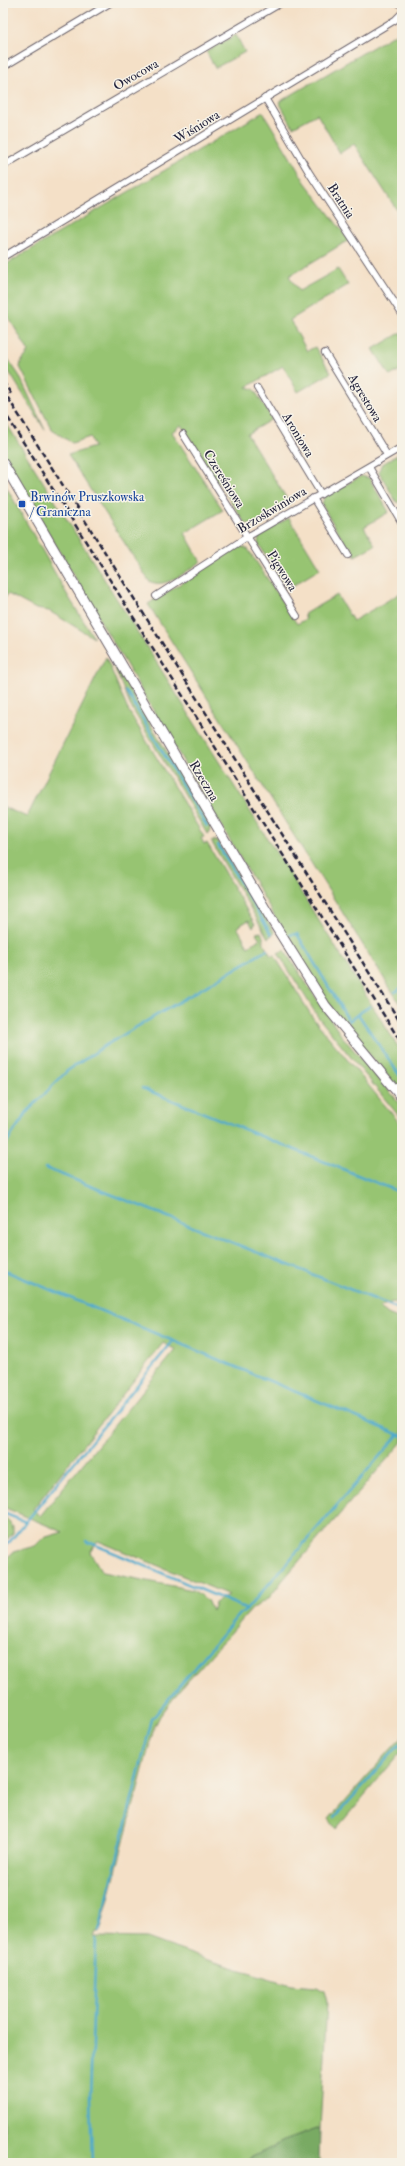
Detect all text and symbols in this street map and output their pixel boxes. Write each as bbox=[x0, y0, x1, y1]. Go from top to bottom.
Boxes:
street label: Owocowa bbox=[111, 55, 162, 94]
street label: Wiśniowa bbox=[170, 106, 223, 148]
street label: Bratnia bbox=[324, 181, 359, 222]
street label: Agrestowa bbox=[344, 370, 386, 425]
street label: Aroniowa bbox=[278, 409, 318, 461]
street label: Czereśniowa bbox=[200, 447, 248, 512]
street label: Brzoskwiniowa bbox=[235, 483, 310, 537]
place label: Brwinów Pruszkowska / Graniczna bbox=[29, 489, 145, 520]
marker: Brwinów Pruszkowska / Graniczna bbox=[17, 499, 27, 509]
street label: Pigwowa bbox=[263, 548, 301, 595]
street label: Rzeczna bbox=[186, 758, 223, 805]

